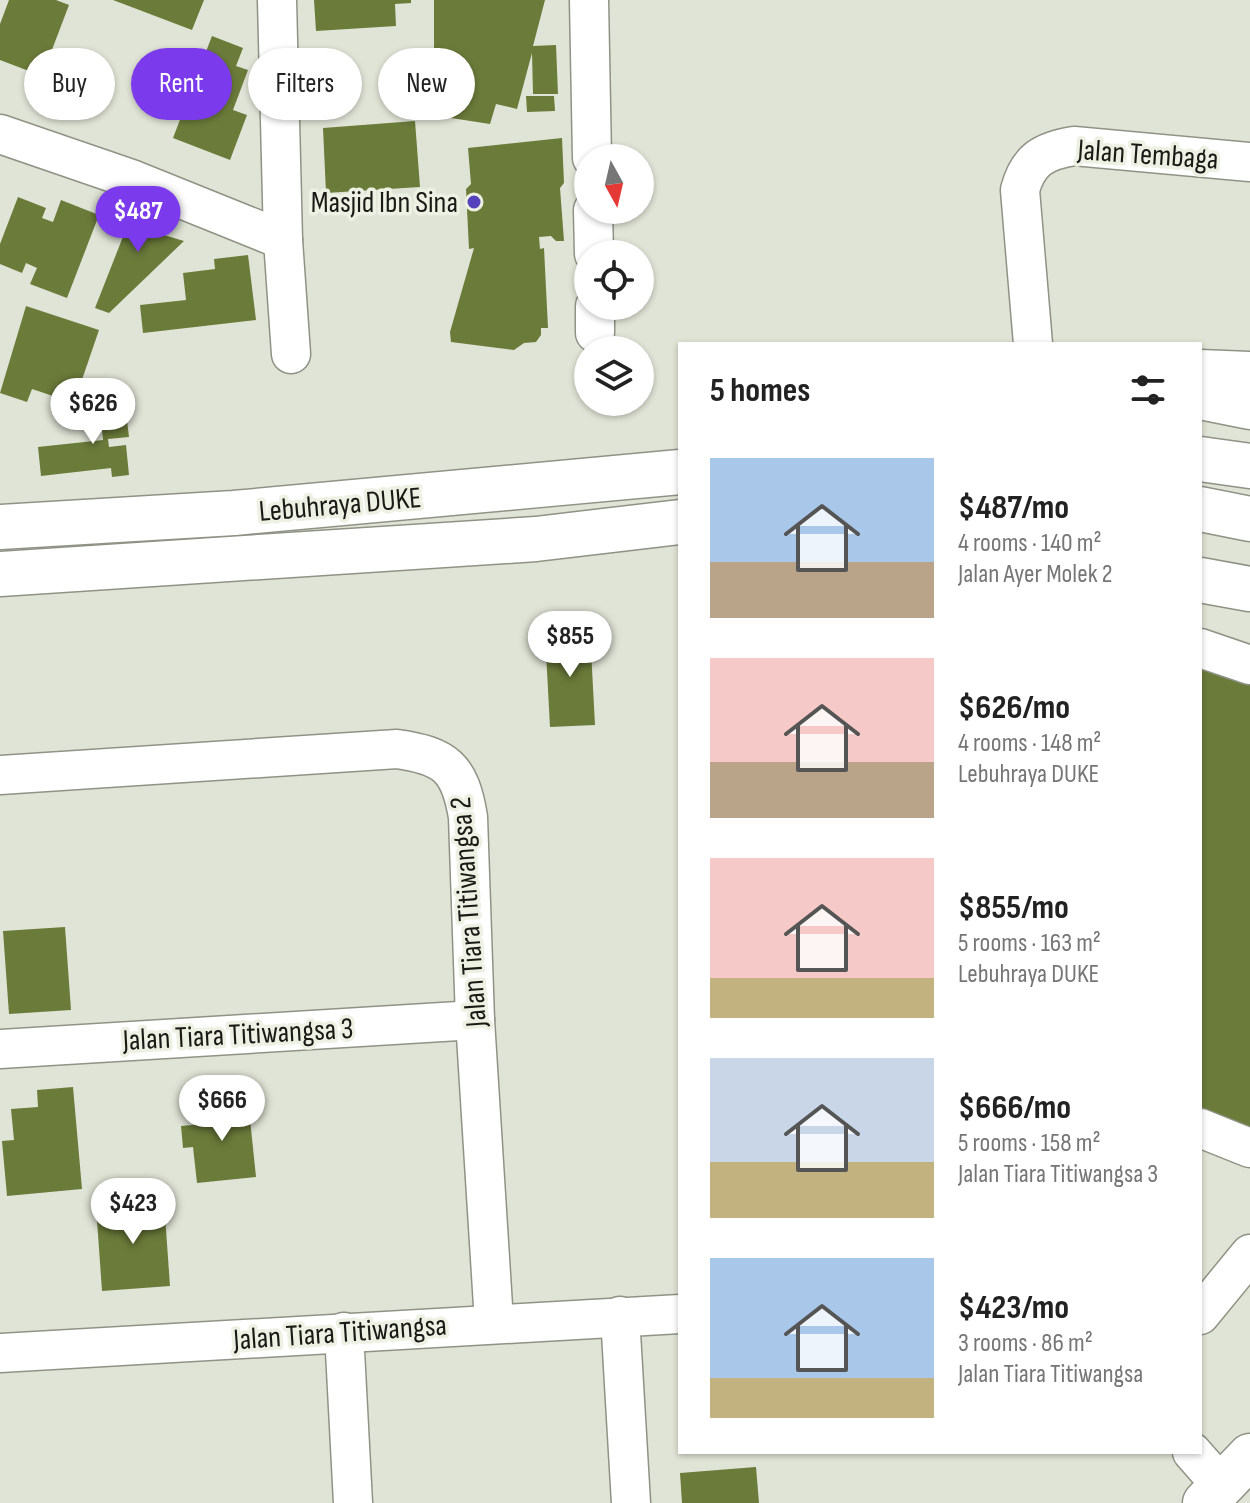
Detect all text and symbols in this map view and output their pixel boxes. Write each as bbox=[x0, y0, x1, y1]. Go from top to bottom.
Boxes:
chip: Buy bbox=[24, 48, 115, 120]
chip: Rent bbox=[131, 48, 232, 120]
chip: Filters bbox=[248, 48, 362, 120]
chip: New bbox=[378, 48, 475, 120]
street label: Jalan Tembaga bbox=[1075, 132, 1220, 178]
north arrow bbox=[574, 144, 654, 224]
map controls bbox=[574, 144, 654, 416]
place label: Masjid Ibn Sina bbox=[311, 185, 458, 221]
pin: $487 bbox=[91, 186, 185, 254]
marker: Masjid Ibn Sina bbox=[465, 193, 483, 211]
text: $487 bbox=[114, 196, 163, 227]
button: locate bbox=[574, 240, 654, 320]
button: layers bbox=[574, 336, 654, 416]
icon: filters bbox=[1126, 368, 1170, 412]
text: 5 homes bbox=[710, 370, 810, 411]
pin: $626 bbox=[46, 378, 140, 446]
text: $626 bbox=[68, 388, 118, 419]
street label: Lebuhraya DUKE bbox=[257, 480, 423, 530]
text: $487/mo bbox=[958, 487, 1069, 528]
icon: home bbox=[774, 490, 870, 586]
text: 4 rooms · 140 m² bbox=[958, 528, 1102, 559]
text: Jalan Ayer Molek 2 bbox=[958, 559, 1112, 590]
pin: $855 bbox=[523, 611, 617, 679]
text: $855 bbox=[546, 621, 594, 652]
text: $626/mo bbox=[958, 687, 1070, 728]
icon: home bbox=[774, 690, 870, 786]
text: 4 rooms · 148 m² bbox=[958, 728, 1101, 759]
text: Lebuhraya DUKE bbox=[958, 759, 1099, 790]
street label: Jalan Tiara Titiwangsa 2 bbox=[443, 796, 495, 1029]
text: $855/mo bbox=[958, 887, 1069, 928]
icon: home bbox=[774, 890, 870, 986]
text: 5 rooms · 163 m² bbox=[958, 928, 1101, 959]
text: Lebuhraya DUKE bbox=[958, 959, 1099, 990]
street label: Jalan Tiara Titiwangsa 3 bbox=[121, 1011, 354, 1059]
pin: $666 bbox=[175, 1075, 269, 1143]
text: $666 bbox=[197, 1085, 247, 1116]
text: $666/mo bbox=[958, 1087, 1071, 1128]
icon: home bbox=[774, 1090, 870, 1186]
text: 5 rooms · 158 m² bbox=[958, 1128, 1101, 1159]
text: Jalan Tiara Titiwangsa 3 bbox=[958, 1159, 1158, 1190]
pin: $423 bbox=[86, 1178, 180, 1246]
text: $423 bbox=[109, 1188, 157, 1219]
text: $423/mo bbox=[958, 1287, 1069, 1328]
icon: home bbox=[774, 1290, 870, 1386]
street label: Jalan Tiara Titiwangsa bbox=[231, 1308, 448, 1358]
text: 3 rooms · 86 m² bbox=[958, 1328, 1093, 1359]
text: Jalan Tiara Titiwangsa bbox=[958, 1359, 1143, 1390]

